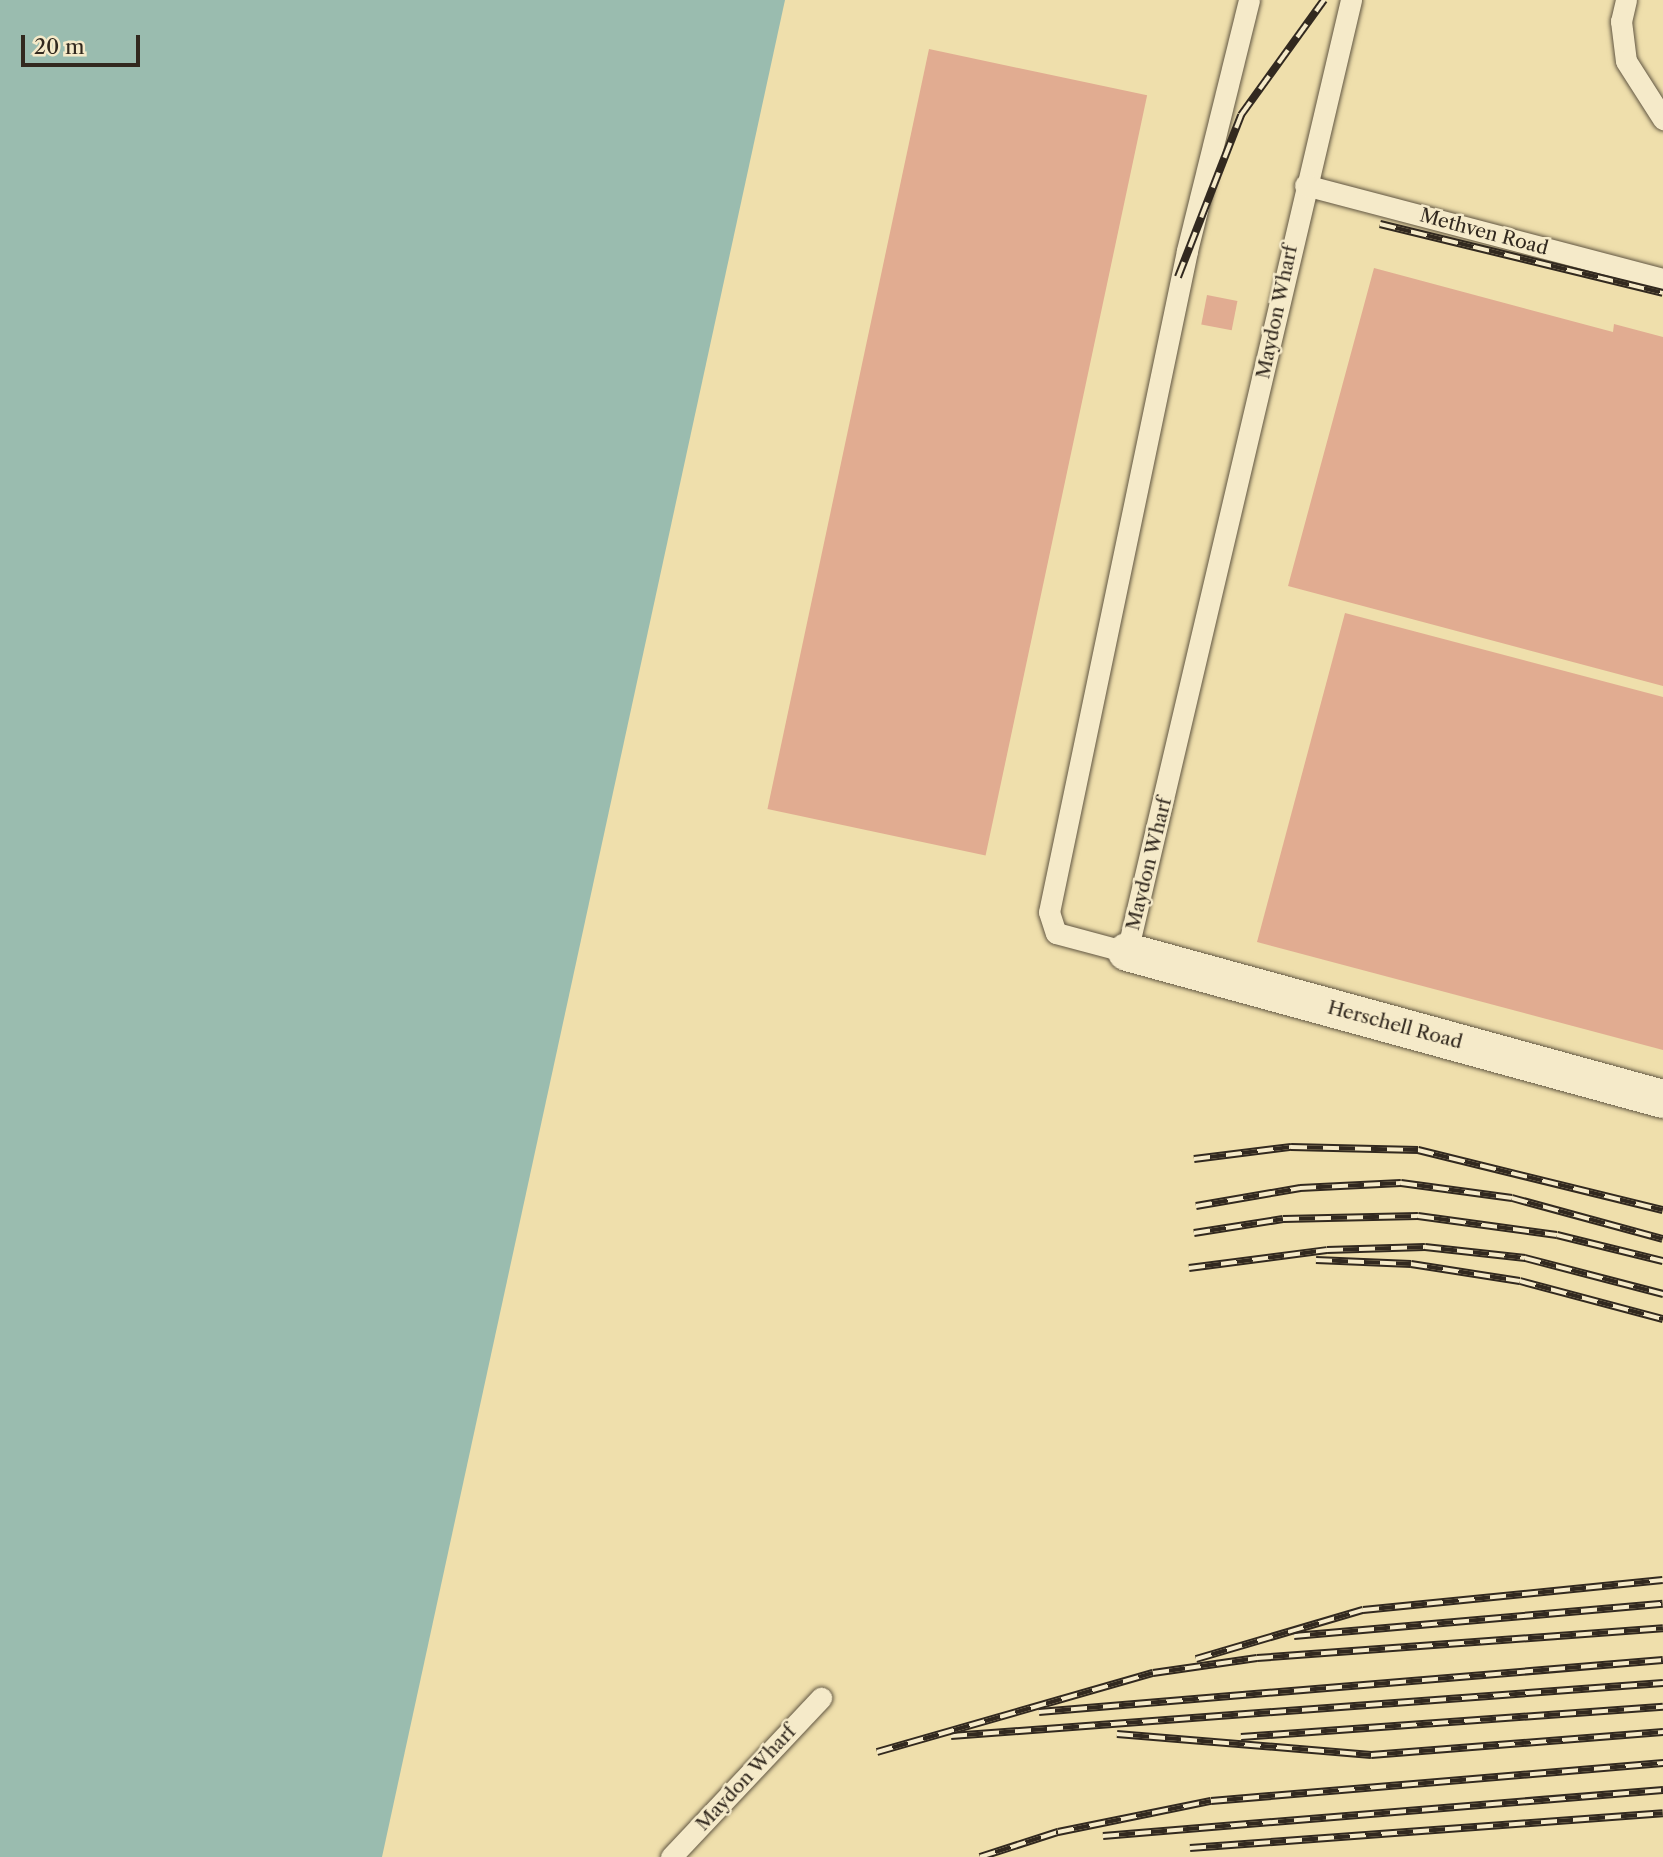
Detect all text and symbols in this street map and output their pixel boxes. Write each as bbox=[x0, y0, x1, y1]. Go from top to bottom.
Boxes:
scale bar bbox=[24, 21, 144, 65]
text: 20 m bbox=[34, 34, 85, 59]
street label: Methven Road bbox=[1417, 204, 1551, 260]
street label: Maydon Wharf bbox=[1252, 243, 1302, 381]
street label: Maydon Wharf bbox=[1121, 795, 1177, 933]
street label: Herschell Road bbox=[1325, 996, 1465, 1054]
street label: Maydon Wharf bbox=[691, 1720, 801, 1836]

